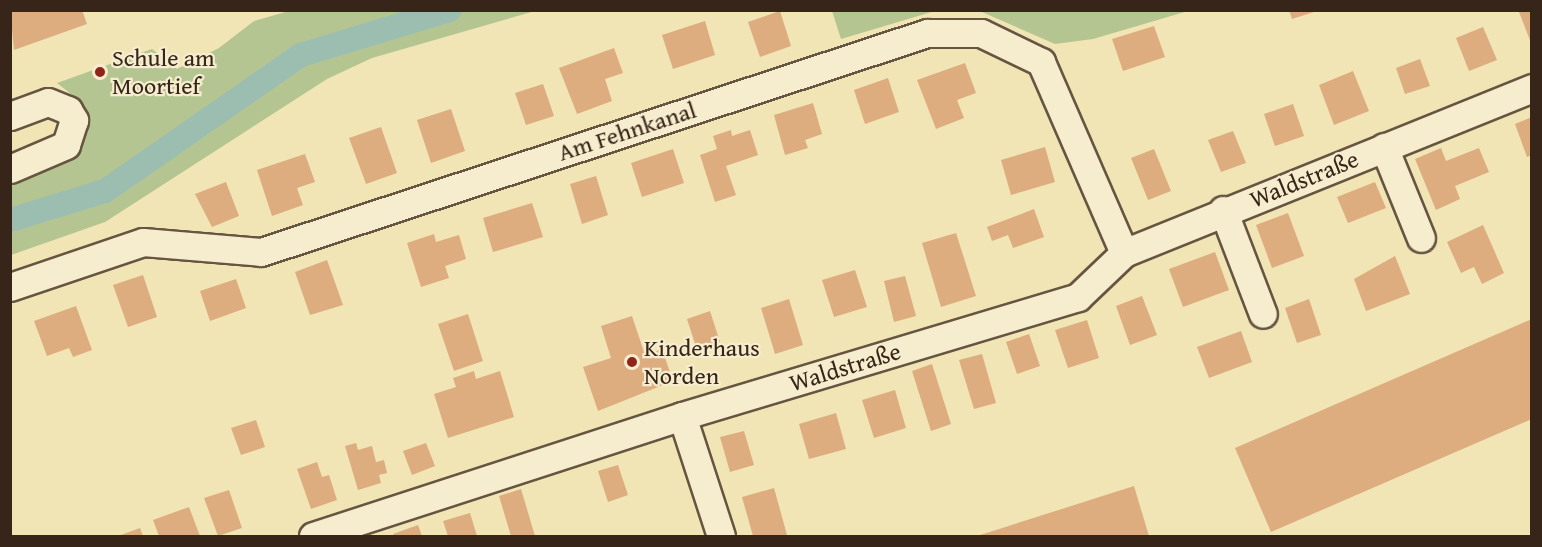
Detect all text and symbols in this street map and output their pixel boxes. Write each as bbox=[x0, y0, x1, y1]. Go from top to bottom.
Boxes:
place label: Schule am Moortief bbox=[112, 44, 215, 100]
marker: Schule am Moortief bbox=[93, 65, 107, 79]
street label: Am Fehnkanal bbox=[554, 95, 700, 167]
street label: Waldstraße bbox=[1245, 144, 1363, 214]
place label: Kinderhaus Norden bbox=[644, 334, 760, 390]
street label: Waldstraße bbox=[786, 336, 904, 398]
marker: Kinderhaus Norden bbox=[625, 355, 639, 369]

